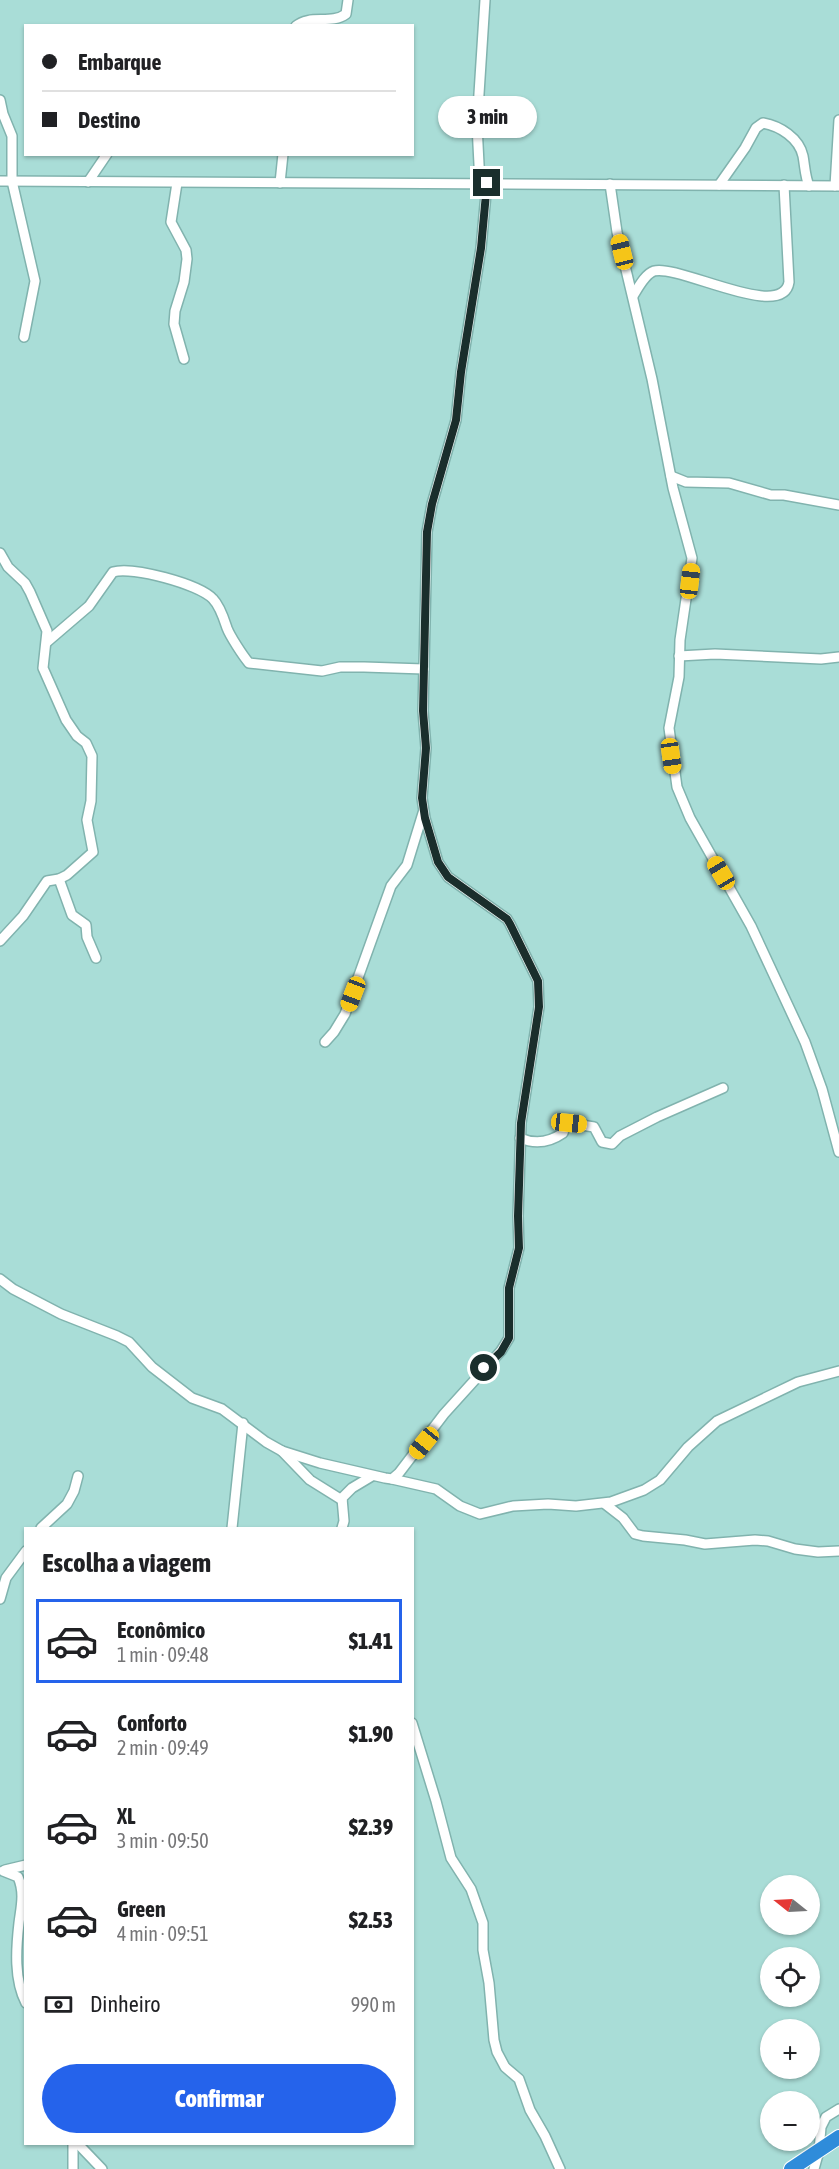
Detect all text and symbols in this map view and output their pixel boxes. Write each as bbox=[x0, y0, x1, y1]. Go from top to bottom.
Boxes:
text: Embarque bbox=[78, 49, 161, 75]
callout: 3 min bbox=[438, 96, 536, 138]
text: 3 min bbox=[467, 105, 508, 128]
text: Destino bbox=[78, 107, 140, 133]
route end bbox=[473, 169, 500, 196]
car bbox=[609, 232, 635, 272]
car bbox=[679, 562, 701, 600]
car bbox=[660, 737, 682, 775]
car bbox=[704, 853, 738, 893]
car bbox=[338, 974, 368, 1014]
car bbox=[550, 1112, 588, 1134]
route start bbox=[470, 1354, 497, 1381]
car bbox=[406, 1423, 442, 1463]
text: Escolha a viagem bbox=[42, 1547, 211, 1578]
icon: car bbox=[45, 1614, 99, 1668]
text: Econômico bbox=[117, 1617, 205, 1643]
text: $1.41 bbox=[349, 1628, 393, 1654]
text: 1 min · 09:48 bbox=[117, 1643, 209, 1666]
icon: car bbox=[45, 1707, 99, 1761]
text: Conforto bbox=[117, 1710, 187, 1736]
text: $1.90 bbox=[349, 1721, 393, 1747]
text: 2 min · 09:49 bbox=[117, 1736, 209, 1759]
icon: car bbox=[45, 1800, 99, 1854]
text: XL bbox=[117, 1803, 135, 1829]
text: $2.39 bbox=[349, 1814, 393, 1840]
text: 3 min · 09:50 bbox=[117, 1829, 209, 1852]
north arrow bbox=[760, 1875, 820, 1935]
map controls bbox=[760, 1875, 820, 2151]
icon: car bbox=[45, 1893, 99, 1947]
text: Green bbox=[117, 1896, 166, 1922]
text: $2.53 bbox=[349, 1907, 393, 1933]
text: 4 min · 09:51 bbox=[117, 1922, 209, 1945]
button: locate bbox=[760, 1947, 820, 2007]
icon: cash bbox=[42, 1988, 75, 2021]
text: Dinheiro bbox=[90, 1991, 161, 2017]
text: 990 m bbox=[351, 1993, 396, 2016]
button: + bbox=[760, 2019, 820, 2079]
button: Confirmar bbox=[42, 2064, 396, 2133]
button: − bbox=[760, 2091, 820, 2151]

